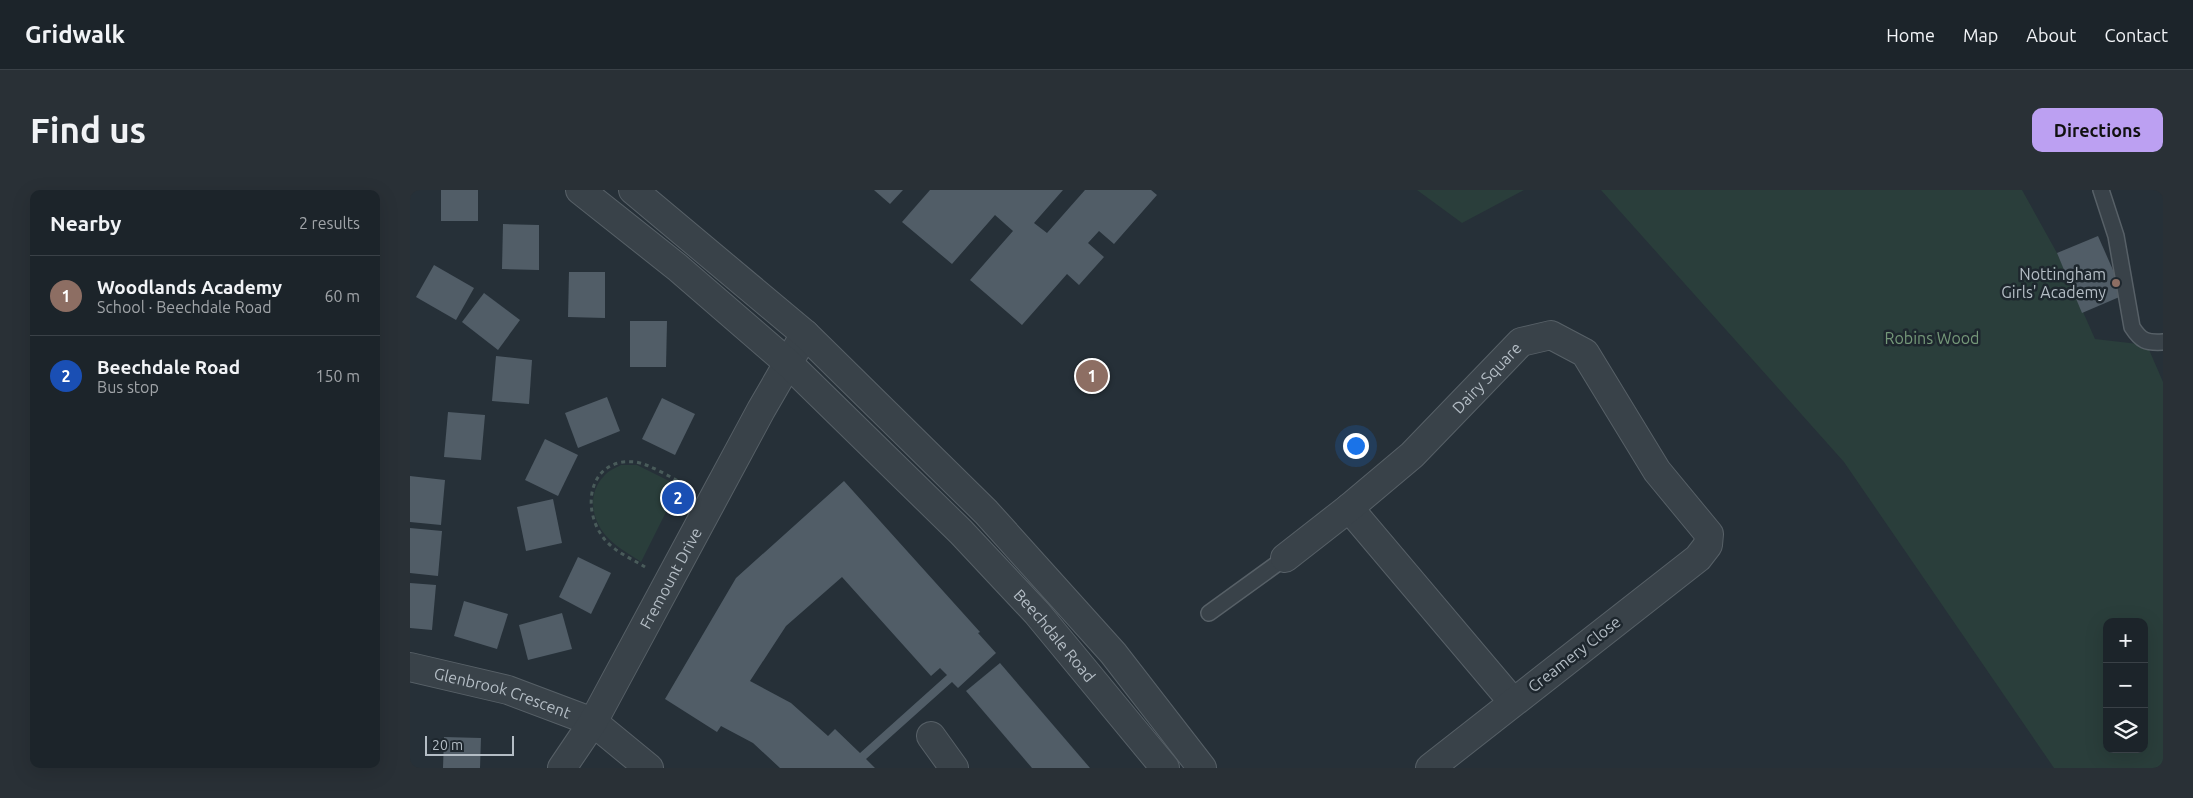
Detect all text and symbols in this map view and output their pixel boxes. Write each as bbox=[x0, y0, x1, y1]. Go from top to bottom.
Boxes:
text: Gridwalk bbox=[25, 21, 125, 48]
text: Home bbox=[1886, 25, 1935, 45]
text: Map bbox=[1963, 25, 1998, 45]
text: About bbox=[2026, 25, 2076, 45]
text: Contact bbox=[2104, 25, 2168, 45]
button: Directions bbox=[2032, 108, 2163, 152]
text: Find us bbox=[30, 110, 146, 150]
text: Nearby bbox=[50, 211, 121, 235]
text: 2 results bbox=[299, 214, 360, 232]
place label: Nottingham Girls' Academy bbox=[2001, 265, 2106, 301]
text: Woodlands Academy bbox=[97, 276, 282, 298]
marker: Nottingham Girls' Academy bbox=[2110, 277, 2122, 289]
text: 1 bbox=[61, 287, 71, 305]
text: 60 m bbox=[324, 287, 360, 305]
text: School · Beechdale Road bbox=[97, 298, 272, 316]
park label: Robins Wood bbox=[1885, 329, 1979, 347]
street label: Dairy Square bbox=[1448, 339, 1525, 417]
text: Beechdale Road bbox=[97, 356, 240, 378]
pin: 1 bbox=[1076, 357, 1108, 395]
text: 2 bbox=[61, 367, 71, 385]
text: 150 m bbox=[315, 367, 360, 385]
text: Bus stop bbox=[97, 378, 159, 396]
your location bbox=[1343, 433, 1369, 459]
pin: 2 bbox=[662, 479, 694, 517]
street label: Fremount Drive bbox=[636, 524, 705, 632]
street label: Beechdale Road bbox=[1010, 585, 1099, 685]
street label: Creamery Close bbox=[1524, 612, 1624, 696]
map controls bbox=[2103, 618, 2148, 753]
button: + bbox=[2103, 618, 2148, 663]
button: − bbox=[2103, 663, 2148, 708]
street label: Glenbrook Crescent bbox=[432, 664, 574, 722]
button: layers bbox=[2103, 708, 2148, 753]
scale bar bbox=[425, 733, 514, 756]
text: 20 m bbox=[432, 737, 463, 753]

